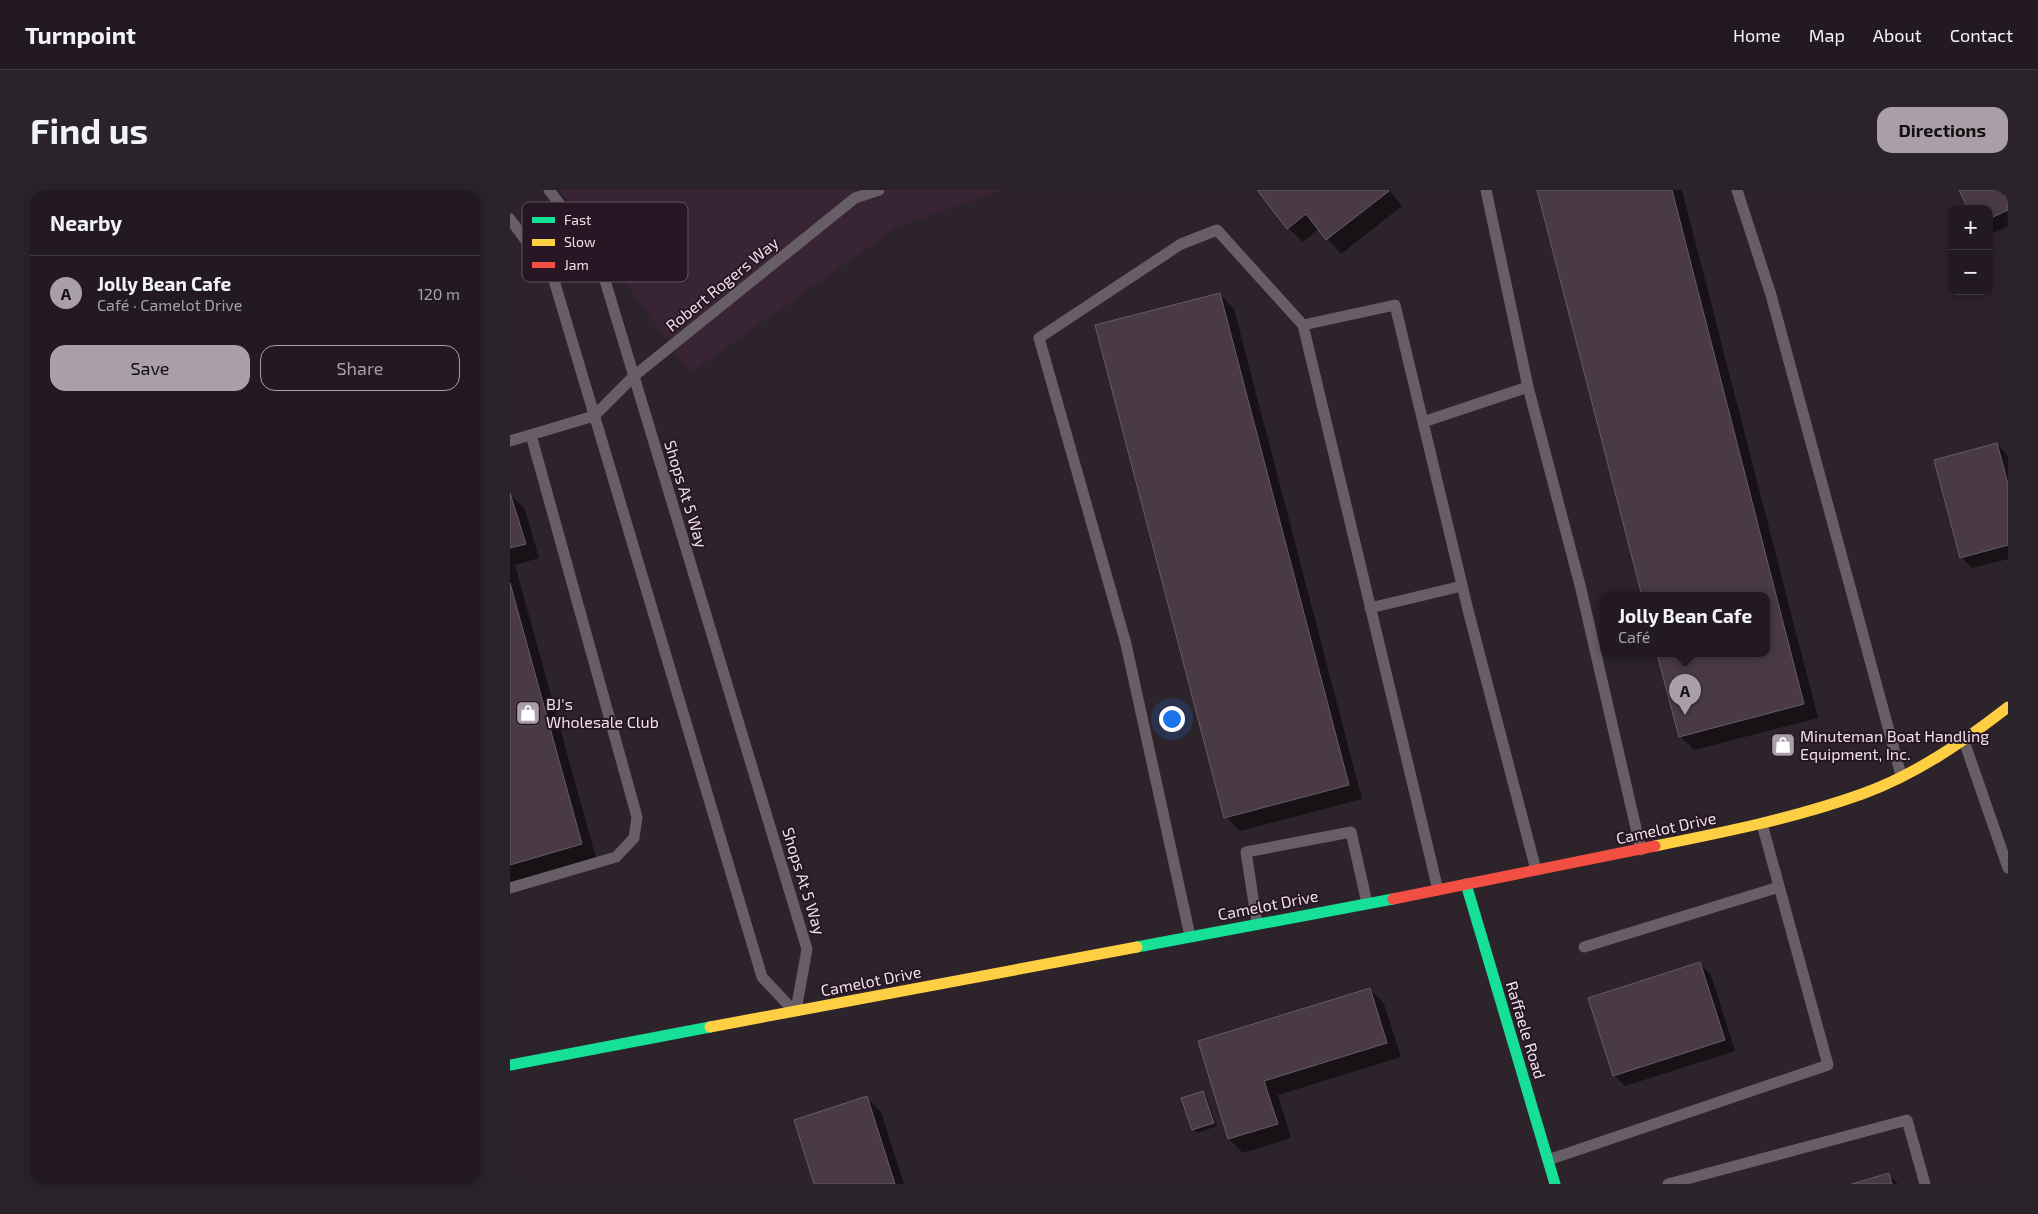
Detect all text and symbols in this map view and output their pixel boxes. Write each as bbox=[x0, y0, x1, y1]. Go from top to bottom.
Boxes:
text: Turnpoint bbox=[25, 20, 136, 49]
text: Home bbox=[1733, 24, 1781, 46]
text: Map bbox=[1809, 24, 1845, 46]
text: About bbox=[1873, 24, 1922, 46]
text: Contact bbox=[1950, 24, 2013, 46]
button: Directions bbox=[1877, 107, 2008, 153]
text: Find us bbox=[30, 109, 148, 151]
legend bbox=[522, 202, 688, 282]
map controls bbox=[1948, 205, 1993, 295]
button: + bbox=[1948, 205, 1993, 250]
text: Nearby bbox=[50, 210, 122, 235]
text: Fast bbox=[564, 211, 591, 228]
street label: Robert Rogers Way bbox=[662, 232, 782, 335]
text: Slow bbox=[564, 233, 596, 250]
button: − bbox=[1948, 250, 1993, 295]
text: Jam bbox=[564, 256, 589, 273]
text: Jolly Bean Cafe bbox=[97, 272, 231, 295]
text: A bbox=[61, 284, 71, 303]
text: 120 m bbox=[417, 284, 460, 303]
text: Café · Camelot Drive bbox=[97, 295, 242, 314]
button: Save bbox=[50, 345, 250, 391]
button: Share bbox=[260, 345, 460, 391]
street label: Shops At 5 Way bbox=[661, 438, 712, 550]
popup bbox=[1600, 592, 1770, 657]
text: Jolly Bean Cafe bbox=[1618, 604, 1752, 627]
text: Café bbox=[1618, 627, 1650, 646]
pin: A bbox=[1669, 674, 1701, 715]
place label: BJ's Wholesale Club bbox=[546, 694, 659, 731]
shop icon: BJ's Wholesale Club bbox=[515, 700, 541, 726]
your location bbox=[1159, 706, 1185, 732]
place label: Minuteman Boat Handling Equipment, Inc. bbox=[1800, 726, 1989, 763]
shop icon: Minuteman Boat Handling Equipment, Inc. bbox=[1770, 732, 1796, 758]
street label: Camelot Drive bbox=[1614, 808, 1718, 847]
street label: Shops At 5 Way bbox=[779, 825, 830, 937]
street label: Camelot Drive bbox=[1216, 885, 1320, 924]
street label: Camelot Drive bbox=[819, 961, 923, 1000]
street label: Raffaele Road bbox=[1503, 979, 1550, 1081]

